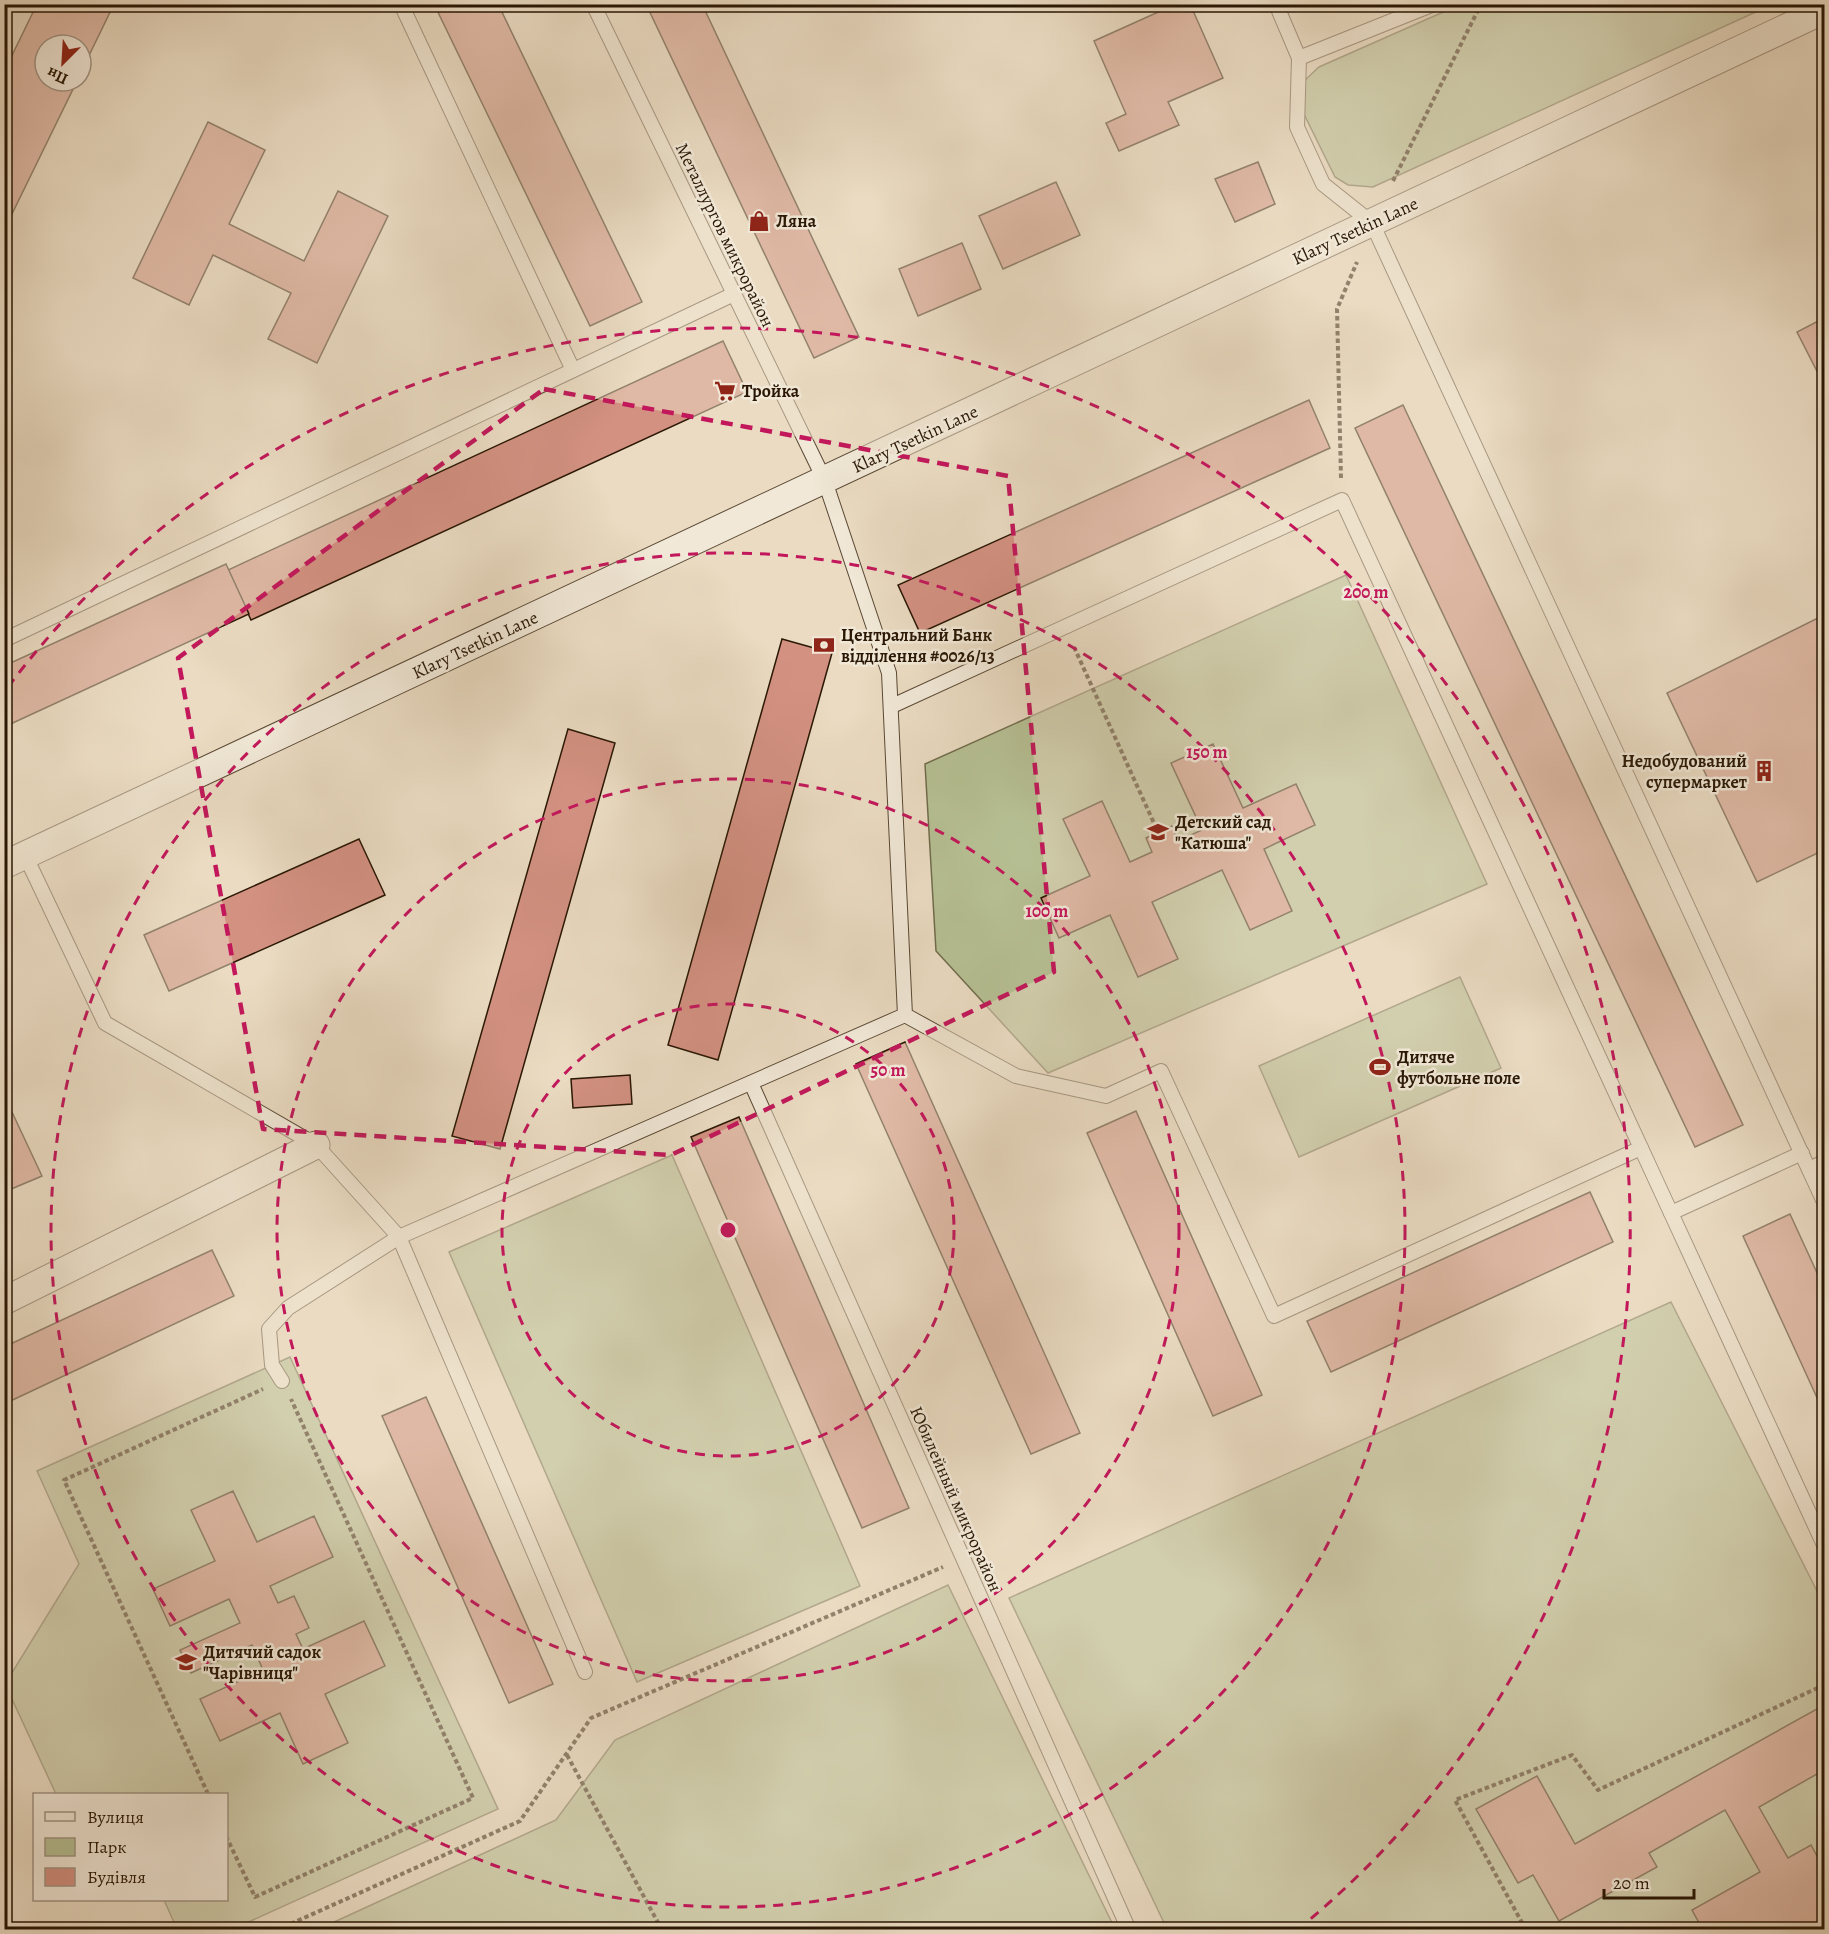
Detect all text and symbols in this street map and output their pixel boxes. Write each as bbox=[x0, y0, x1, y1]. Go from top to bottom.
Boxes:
north arrow bbox=[33, 33, 93, 93]
text: Пн bbox=[43, 61, 71, 90]
street label: Металлургов микрорайон bbox=[670, 139, 780, 331]
street label: Klary Tsetkin Lane bbox=[1288, 191, 1422, 271]
shop icon: Ляна bbox=[747, 209, 771, 233]
place label: Ляна bbox=[776, 209, 817, 233]
supermarket icon: Тройка bbox=[713, 379, 737, 403]
place label: Тройка bbox=[742, 379, 800, 403]
street label: Klary Tsetkin Lane bbox=[848, 399, 982, 479]
text: 200 m bbox=[1343, 580, 1389, 604]
street label: Klary Tsetkin Lane bbox=[408, 605, 542, 685]
place label: Центральний Банк відділення #0026/13 bbox=[841, 623, 995, 668]
bank icon: Центральний Банк відділення #0026/13 bbox=[812, 633, 836, 657]
text: 150 m bbox=[1186, 740, 1228, 764]
place label: Недобудований супермаркет bbox=[1622, 749, 1747, 794]
building icon: Недобудований супермаркет bbox=[1752, 759, 1776, 783]
place label: Детский сад "Катюша" bbox=[1175, 810, 1271, 855]
school or university icon: Детский сад "Катюша" bbox=[1146, 820, 1170, 844]
text: 100 m bbox=[1026, 899, 1068, 923]
place label: Дитяче футбольне поле bbox=[1397, 1045, 1520, 1090]
sports icon: Дитяче футбольне поле bbox=[1368, 1055, 1392, 1079]
text: 50 m bbox=[871, 1058, 905, 1082]
centre of rings bbox=[718, 1220, 738, 1240]
street label: Юбилейный микрорайон bbox=[904, 1402, 1008, 1596]
place label: Дитячий садок "Чарівниця" bbox=[203, 1640, 321, 1685]
school or university icon: Дитячий садок "Чарівниця" bbox=[174, 1650, 198, 1674]
legend bbox=[33, 1793, 228, 1901]
text: Вулиця bbox=[87, 1805, 144, 1829]
text: Парк bbox=[87, 1835, 127, 1859]
scale bar bbox=[1604, 1862, 1694, 1900]
text: Будівля bbox=[87, 1865, 146, 1889]
text: 20 m bbox=[1613, 1871, 1650, 1895]

